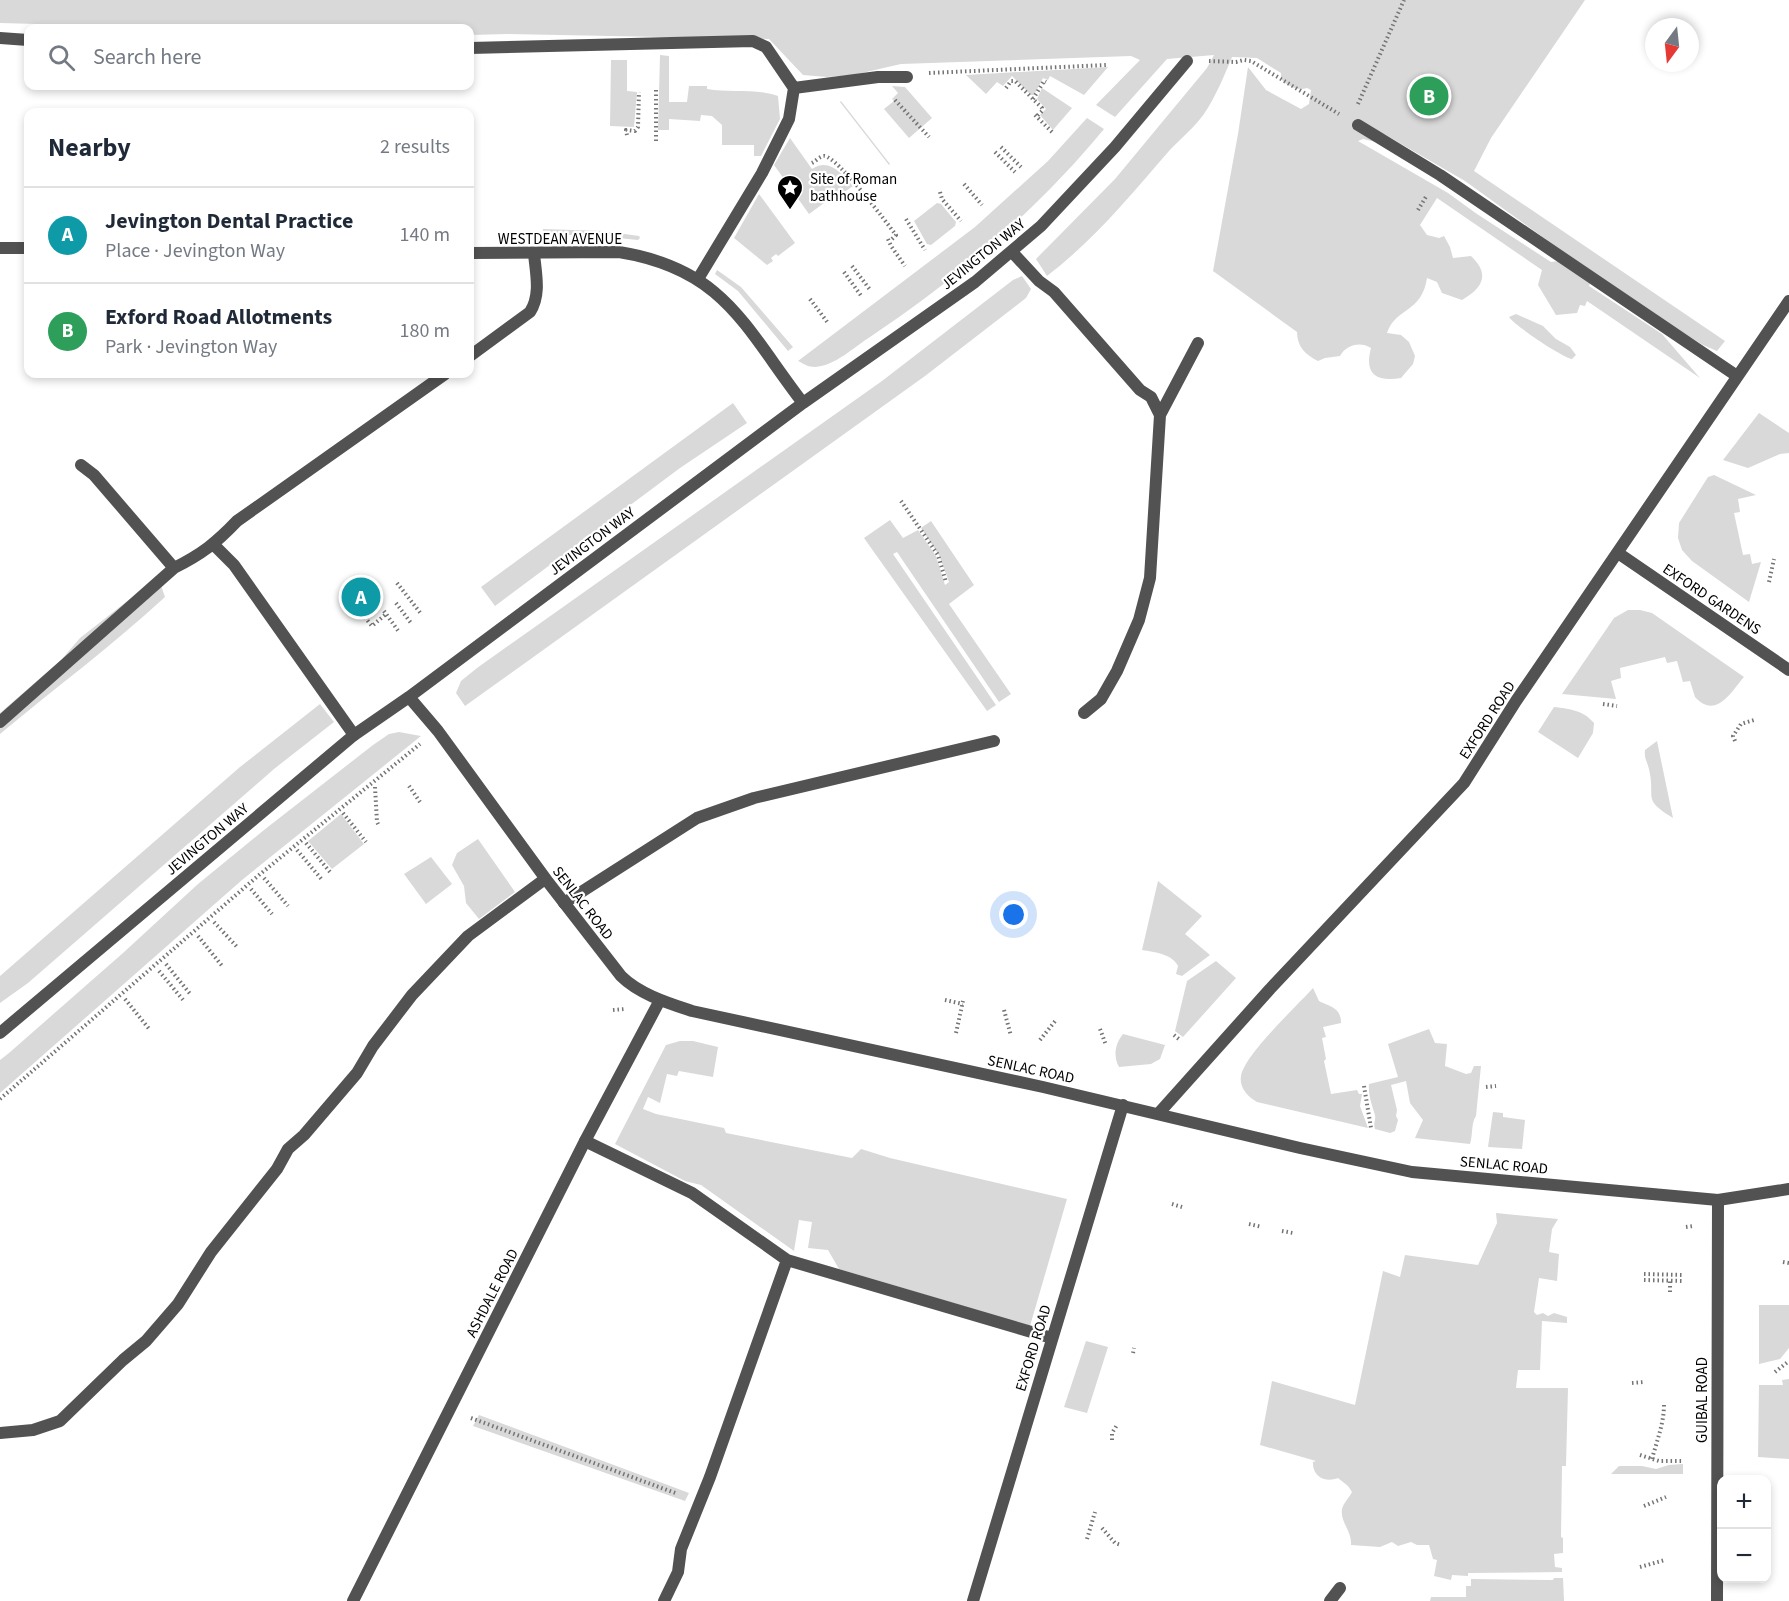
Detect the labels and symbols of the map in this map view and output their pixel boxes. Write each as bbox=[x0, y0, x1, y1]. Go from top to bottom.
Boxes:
north arrow bbox=[1645, 18, 1699, 72]
pin: B bbox=[1410, 74, 1448, 118]
place label: Site of Roman bathhouse bbox=[810, 169, 897, 207]
place icon: Site of Roman bathhouse bbox=[775, 173, 805, 211]
street label: JEVINGTON WAY bbox=[937, 213, 1030, 295]
street label: WESTDEAN AVENUE bbox=[498, 229, 622, 250]
street label: JEVINGTON WAY bbox=[545, 502, 640, 581]
street label: EXFORD GARDENS bbox=[1658, 559, 1765, 640]
pin: A bbox=[342, 574, 380, 620]
street label: EXFORD ROAD bbox=[1454, 677, 1521, 763]
street label: JEVINGTON WAY bbox=[161, 798, 254, 880]
street label: SENLAC ROAD bbox=[547, 862, 618, 945]
your location bbox=[999, 900, 1028, 929]
street label: SENLAC ROAD bbox=[986, 1050, 1076, 1089]
street label: SENLAC ROAD bbox=[1459, 1151, 1549, 1180]
street label: ASHDALE ROAD bbox=[461, 1245, 524, 1341]
street label: EXFORD ROAD bbox=[1010, 1302, 1057, 1394]
street label: GUIBAL ROAD bbox=[1692, 1357, 1713, 1443]

